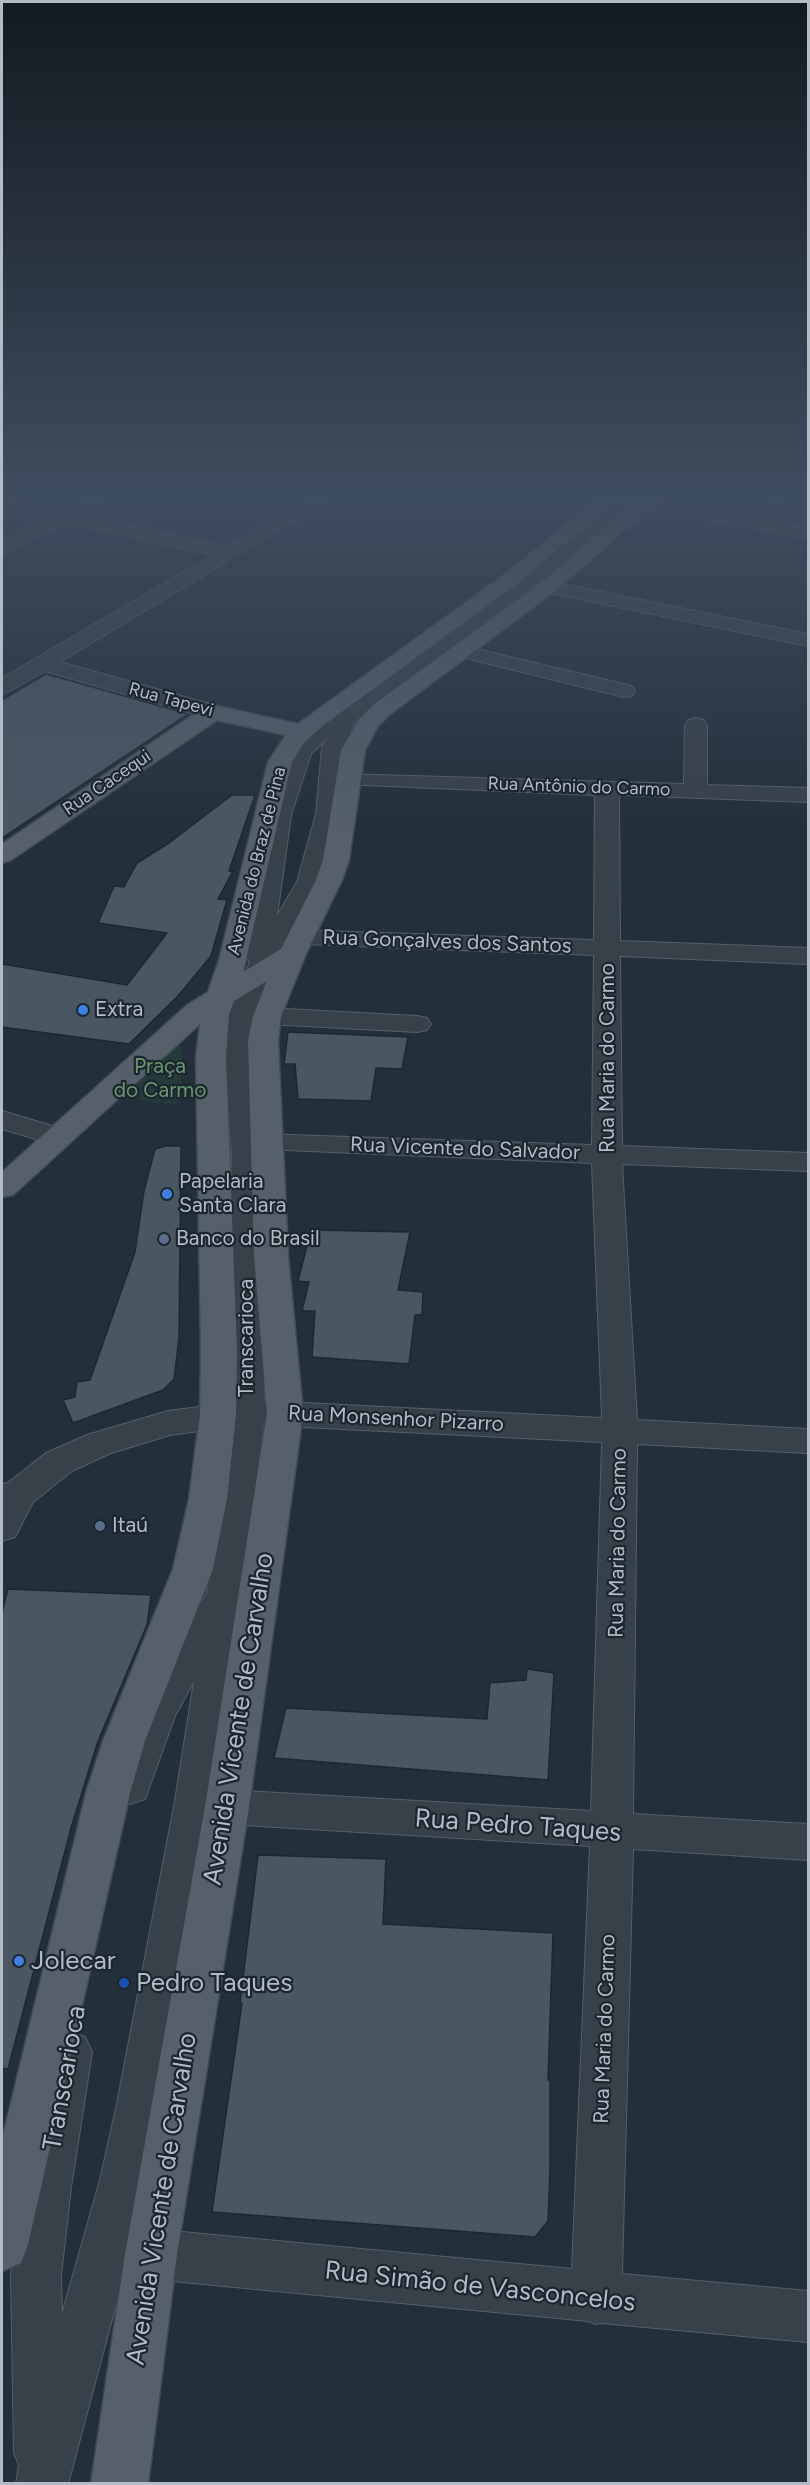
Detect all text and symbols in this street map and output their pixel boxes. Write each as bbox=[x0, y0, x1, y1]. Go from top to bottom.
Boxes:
street label: Rua Tapevi bbox=[126, 678, 216, 722]
street label: Rua Cacequi bbox=[59, 746, 155, 820]
street label: Avenida do Braz de Pina bbox=[223, 765, 291, 957]
street label: Rua Antônio do Carmo bbox=[487, 773, 671, 801]
street label: Rua Gonçalves dos Santos bbox=[322, 925, 572, 959]
street label: Rua Maria do Carmo bbox=[595, 963, 621, 1153]
place label: Extra bbox=[95, 997, 143, 1023]
marker: Extra bbox=[76, 1003, 90, 1017]
park label: Praça do Carmo bbox=[114, 1054, 206, 1104]
street label: Rua Vicente do Salvador bbox=[350, 1132, 580, 1166]
place label: Papelaria Santa Clara bbox=[179, 1169, 286, 1219]
marker: Papelaria Santa Clara bbox=[160, 1187, 174, 1201]
place label: Banco do Brasil bbox=[176, 1226, 320, 1252]
marker: Banco do Brasil bbox=[157, 1232, 171, 1246]
street label: Transcarioca bbox=[234, 1279, 260, 1397]
street label: Rua Monsenhor Pizarro bbox=[287, 1401, 505, 1437]
street label: Rua Maria do Carmo bbox=[604, 1448, 632, 1638]
place label: Itaú bbox=[112, 1513, 148, 1539]
marker: Itaú bbox=[93, 1519, 107, 1533]
street label: Avenida Vicente de Carvalho bbox=[197, 1551, 281, 1887]
street label: Rua Pedro Taques bbox=[414, 1803, 622, 1849]
street label: Rua Maria do Carmo bbox=[589, 1934, 621, 2124]
place label: Jolecar bbox=[31, 1945, 115, 1977]
marker: Jolecar bbox=[12, 1954, 26, 1968]
place label: Pedro Taques bbox=[136, 1967, 292, 1999]
marker: Pedro Taques bbox=[117, 1976, 131, 1990]
street label: Transcarioca bbox=[37, 2003, 93, 2153]
street label: Avenida Vicente de Carvalho bbox=[120, 2031, 204, 2367]
street label: Rua Simão de Vasconcelos bbox=[323, 2255, 637, 2319]

